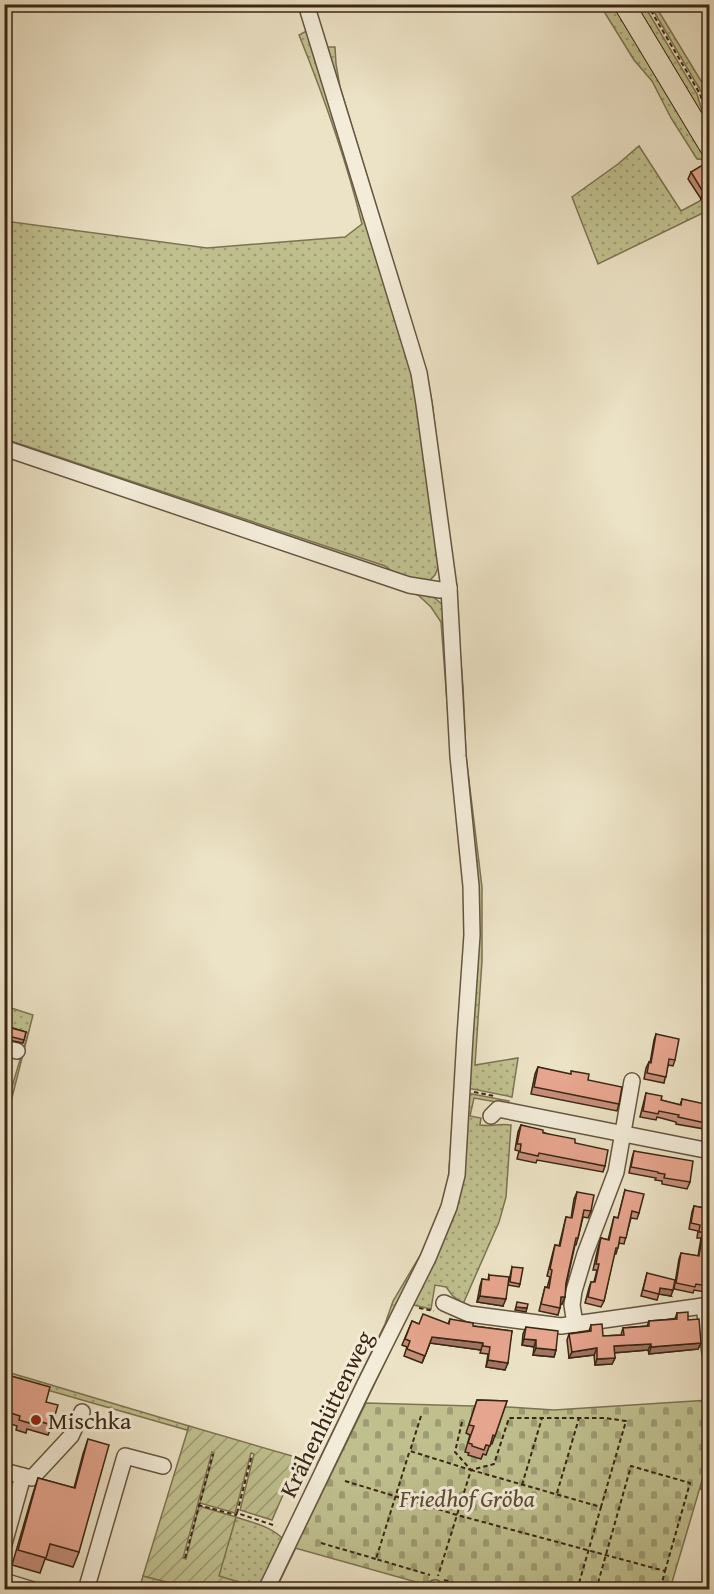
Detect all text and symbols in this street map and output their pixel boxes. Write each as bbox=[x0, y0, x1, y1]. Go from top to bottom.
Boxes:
street label: Krähenhüttenweg bbox=[270, 1325, 382, 1503]
place label: Mischka bbox=[48, 1403, 132, 1438]
marker: Mischka bbox=[29, 1413, 43, 1427]
park label: Friedhof Gröba bbox=[398, 1481, 535, 1516]

